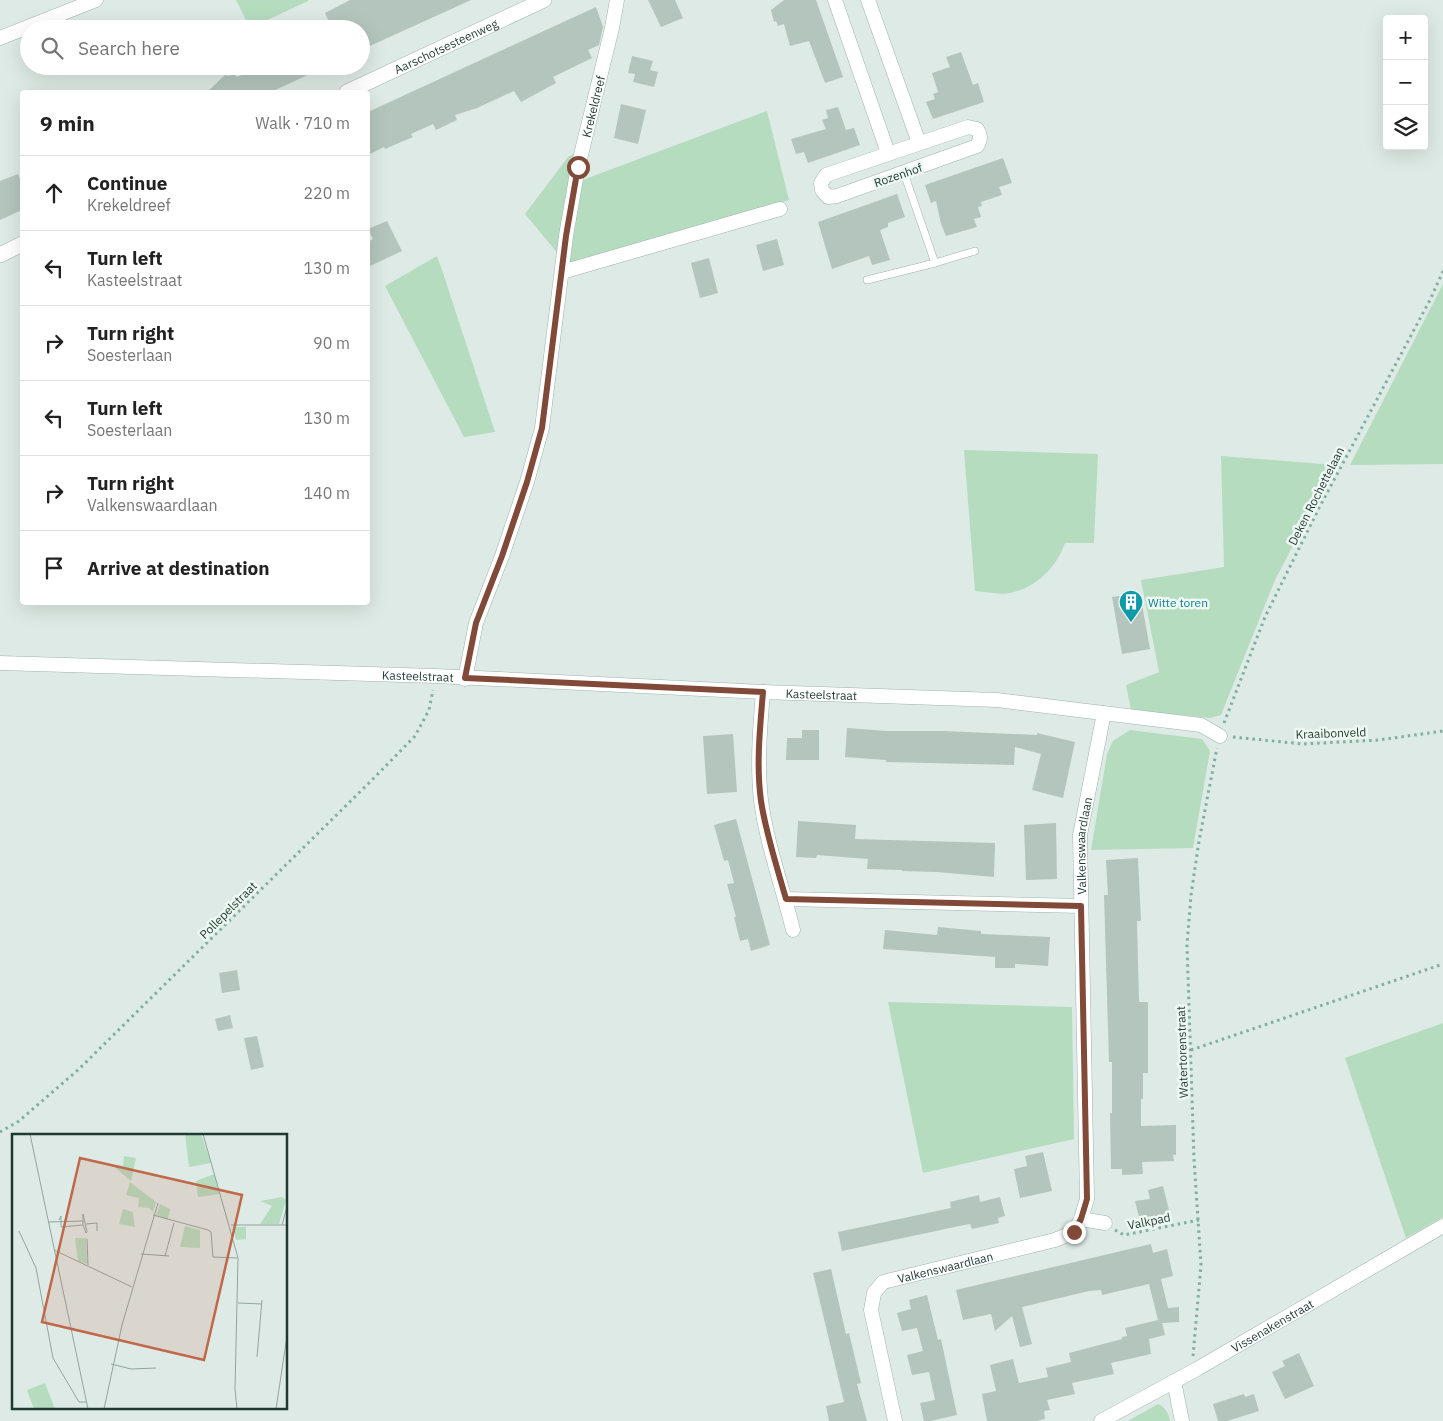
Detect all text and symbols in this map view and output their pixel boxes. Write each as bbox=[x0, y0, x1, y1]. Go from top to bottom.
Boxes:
street label: Aarschotsesteenweg bbox=[392, 15, 501, 77]
map controls bbox=[1383, 15, 1428, 150]
button: + bbox=[1383, 15, 1428, 60]
search box bbox=[20, 20, 370, 75]
icon: search bbox=[38, 34, 66, 62]
text: Search here bbox=[78, 36, 180, 60]
button: − bbox=[1383, 60, 1428, 105]
street label: Krekeldreef bbox=[578, 74, 608, 139]
button: layers bbox=[1383, 105, 1428, 150]
text: 9 min bbox=[40, 109, 95, 137]
text: Walk · 710 m bbox=[255, 113, 350, 133]
route start bbox=[567, 156, 590, 179]
street label: Rozenhof bbox=[872, 160, 924, 190]
text: Continue bbox=[87, 171, 167, 195]
icon: ahead bbox=[40, 179, 68, 207]
text: 220 m bbox=[303, 183, 350, 203]
text: Krekeldreef bbox=[87, 195, 171, 215]
text: Turn left bbox=[87, 246, 163, 270]
icon: left bbox=[40, 254, 68, 282]
text: 130 m bbox=[303, 258, 350, 278]
text: Kasteelstraat bbox=[87, 270, 182, 290]
text: Turn right bbox=[87, 321, 174, 345]
icon: right bbox=[40, 329, 68, 357]
text: 90 m bbox=[313, 333, 350, 353]
text: Soesterlaan bbox=[87, 345, 172, 365]
text: Turn left bbox=[87, 396, 163, 420]
icon: left bbox=[40, 404, 68, 432]
text: 130 m bbox=[303, 408, 350, 428]
text: Soesterlaan bbox=[87, 420, 172, 440]
street label: Deken Rochettelaan bbox=[1285, 444, 1347, 548]
text: Turn right bbox=[87, 471, 174, 495]
icon: right bbox=[40, 479, 68, 507]
text: 140 m bbox=[303, 483, 350, 503]
text: Valkenswaardlaan bbox=[87, 495, 218, 515]
icon: arrive bbox=[40, 554, 68, 582]
text: Arrive at destination bbox=[87, 556, 270, 580]
building icon: Witte toren bbox=[1118, 589, 1144, 623]
place label: Witte toren bbox=[1148, 595, 1208, 610]
street label: Kasteelstraat bbox=[382, 667, 454, 684]
street label: Kasteelstraat bbox=[785, 685, 857, 703]
street label: Kraaibonveld bbox=[1295, 724, 1367, 742]
street label: Valkenswaardlaan bbox=[1072, 796, 1095, 895]
street label: Pollepelstraat bbox=[196, 878, 260, 942]
street label: Watertorenstraat bbox=[1173, 1006, 1191, 1098]
inset map bbox=[12, 1134, 288, 1408]
street label: Valkpad bbox=[1126, 1210, 1172, 1232]
route end bbox=[1063, 1221, 1086, 1244]
street label: Valkenswaardlaan bbox=[896, 1248, 995, 1286]
street label: Vissenakenstraat bbox=[1228, 1296, 1316, 1355]

